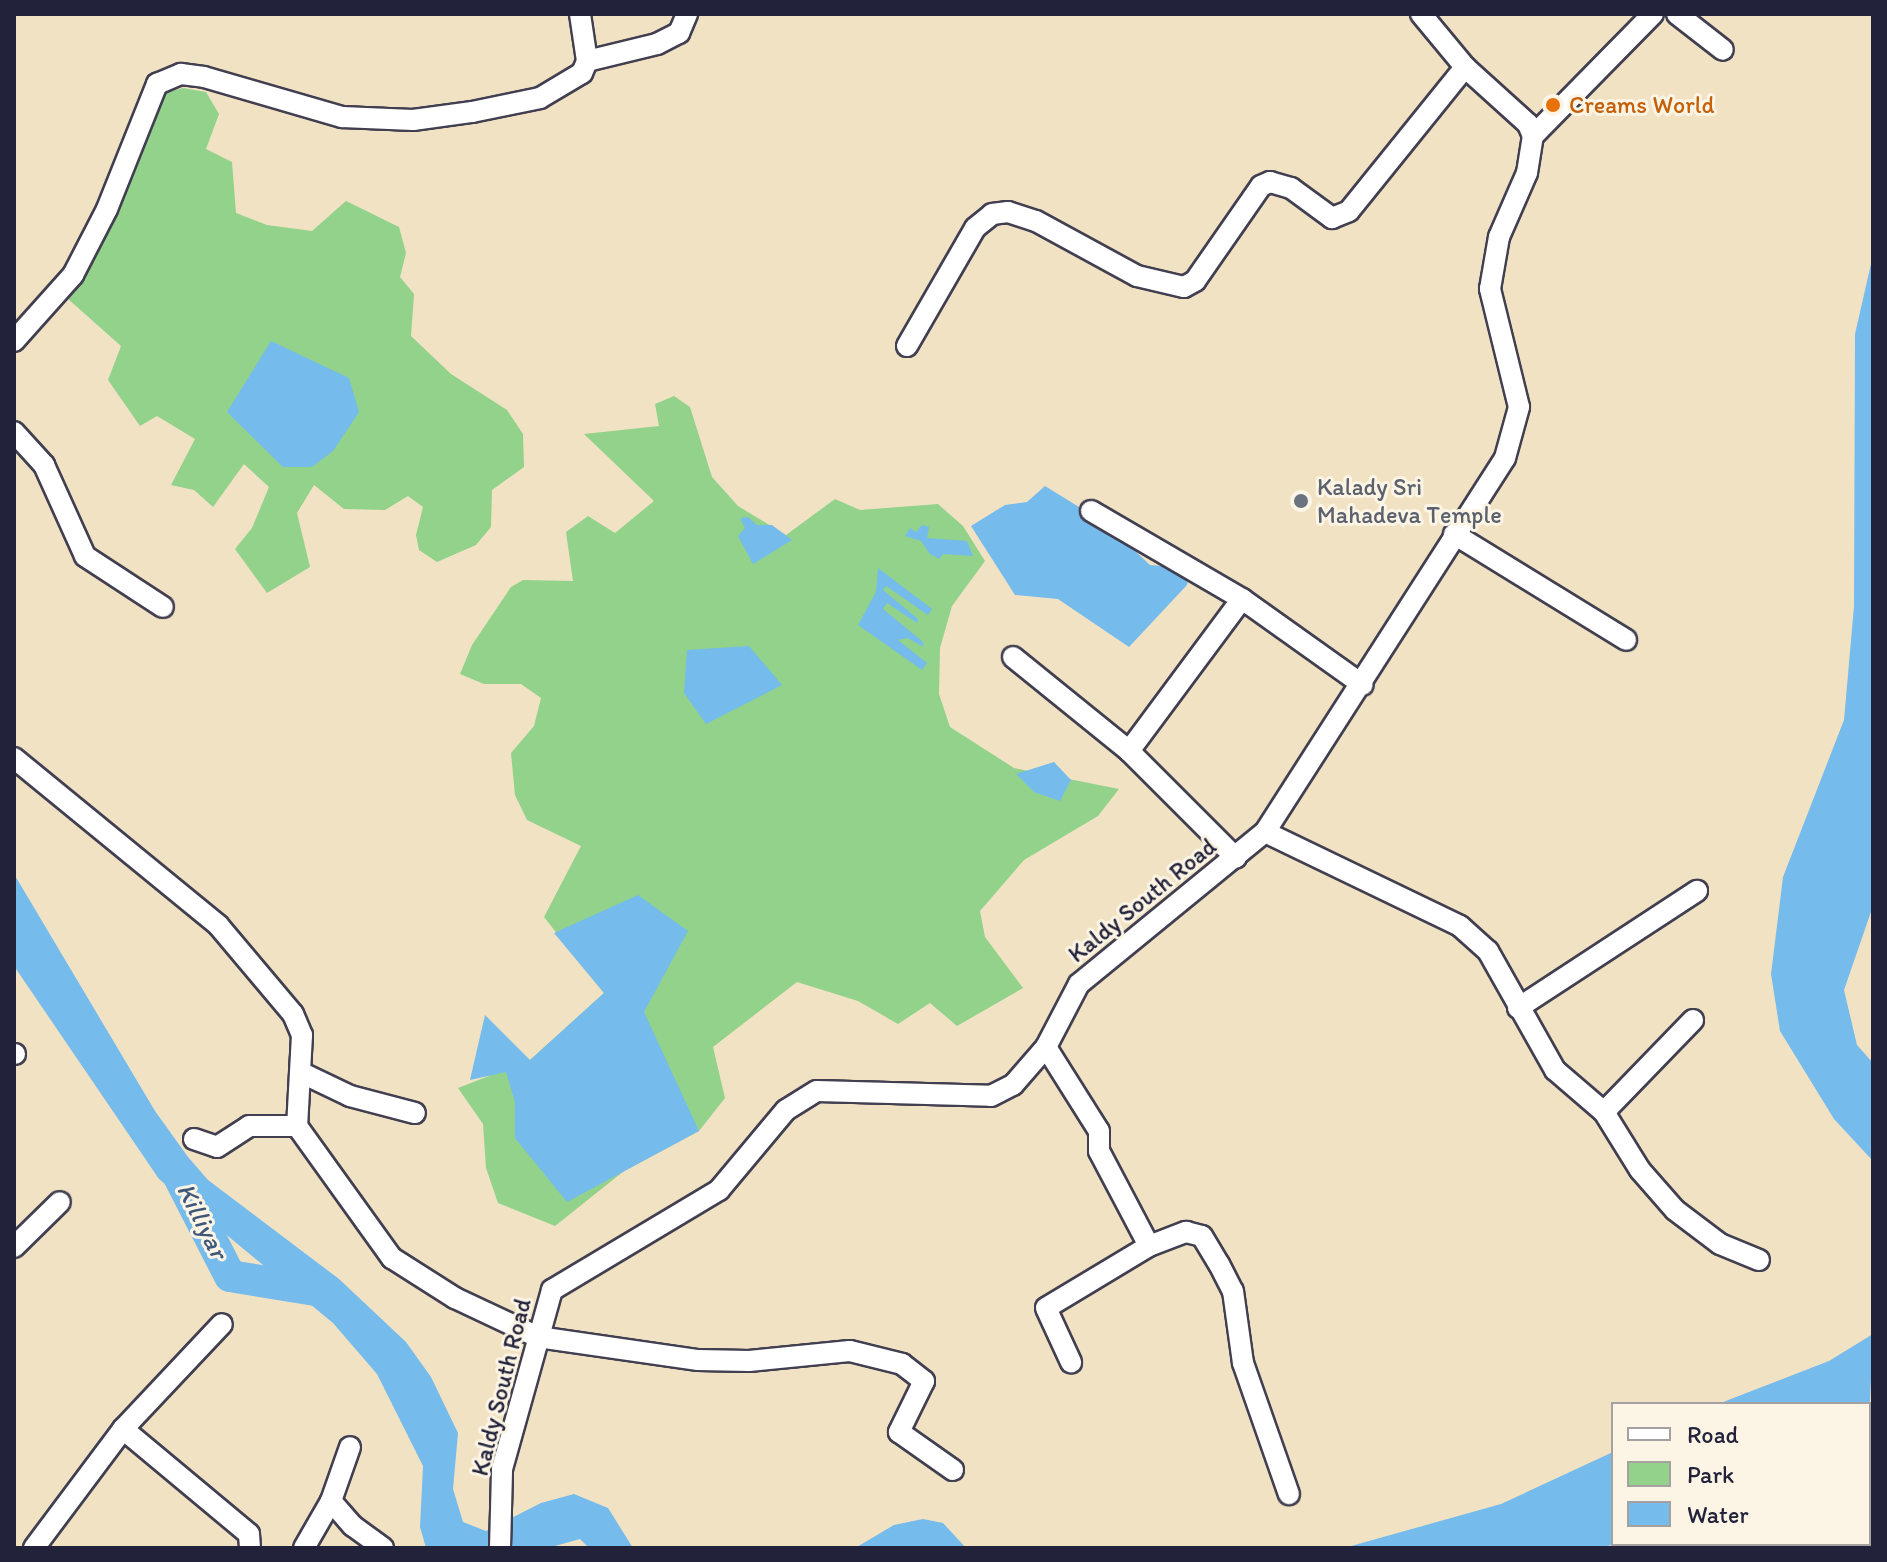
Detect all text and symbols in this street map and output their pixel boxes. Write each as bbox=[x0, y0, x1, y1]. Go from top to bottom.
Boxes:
place label: Creams World bbox=[1569, 91, 1714, 119]
marker: Creams World bbox=[1544, 96, 1562, 114]
place label: Kalady Sri Mahadeva Temple bbox=[1317, 473, 1499, 529]
marker: Kalady Sri Mahadeva Temple bbox=[1292, 492, 1310, 510]
street label: Kaldy South Road bbox=[1062, 832, 1222, 968]
water label: Killiyar bbox=[170, 1178, 234, 1264]
street label: Kaldy South Road bbox=[465, 1295, 537, 1479]
legend bbox=[1611, 1402, 1871, 1546]
text: Road bbox=[1687, 1420, 1739, 1449]
text: Park bbox=[1687, 1460, 1734, 1489]
text: Water bbox=[1687, 1500, 1749, 1529]

